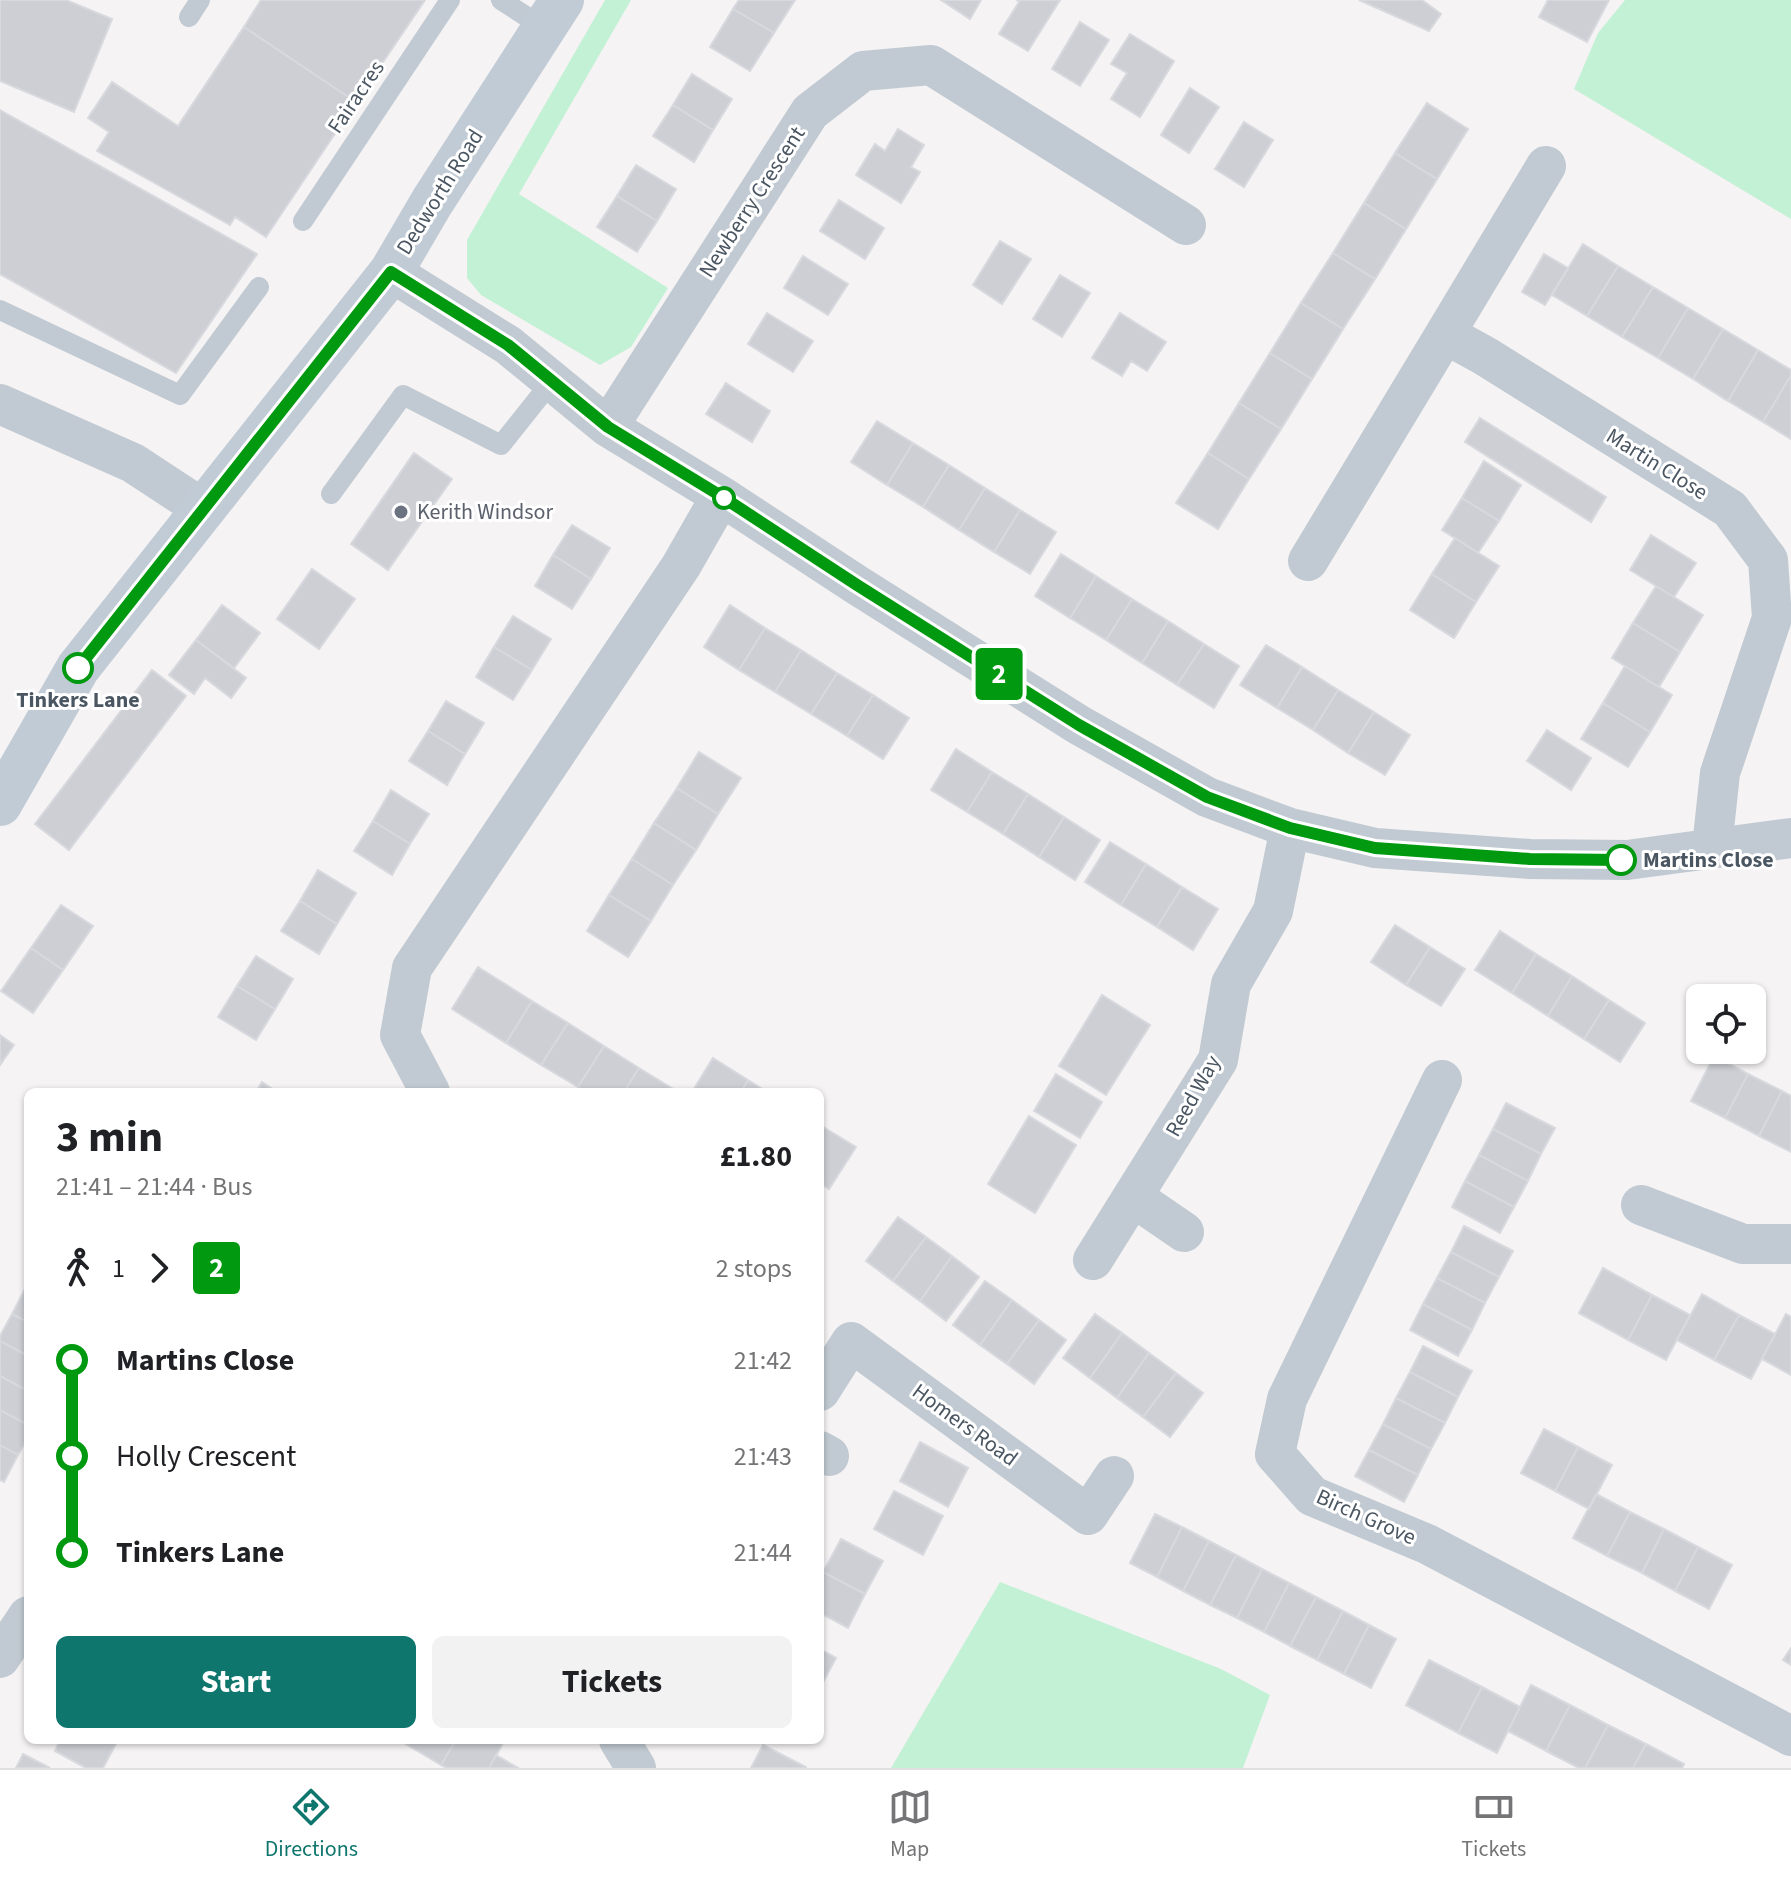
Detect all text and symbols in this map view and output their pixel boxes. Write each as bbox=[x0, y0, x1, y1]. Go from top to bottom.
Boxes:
street label: Fairacres bbox=[320, 54, 392, 140]
street label: Newberry Crescent bbox=[691, 120, 813, 284]
street label: Dedworth Road bbox=[389, 123, 491, 261]
street label: Martin Close bbox=[1600, 420, 1714, 508]
unlabelled marker bbox=[713, 487, 735, 509]
place label: Kerith Windsor bbox=[417, 496, 553, 528]
marker: Kerith Windsor bbox=[392, 503, 410, 521]
line badge: 2 bbox=[973, 648, 1025, 700]
marker: Tinkers Lane bbox=[63, 653, 93, 683]
text: 2 bbox=[992, 654, 1006, 694]
place label: Tinkers Lane bbox=[16, 684, 140, 716]
place label: Martins Close bbox=[1643, 844, 1774, 876]
marker: Martins Close bbox=[1606, 845, 1636, 875]
map controls bbox=[1686, 984, 1766, 1064]
button: locate bbox=[1686, 984, 1766, 1064]
street label: Reed Way bbox=[1157, 1049, 1229, 1143]
text: 3 min bbox=[56, 1106, 163, 1169]
text: £1.80 bbox=[720, 1135, 792, 1178]
text: 21:41 – 21:44 · Bus bbox=[56, 1168, 252, 1205]
icon: walk bbox=[56, 1246, 100, 1290]
icon: forward bbox=[137, 1246, 181, 1290]
text: 2 bbox=[209, 1248, 224, 1288]
text: 1 bbox=[112, 1250, 125, 1287]
text: 2 stops bbox=[716, 1250, 792, 1287]
text: Martins Close bbox=[116, 1339, 294, 1382]
text: 21:42 bbox=[734, 1342, 792, 1379]
street label: Homers Road bbox=[906, 1376, 1024, 1474]
text: Holly Crescent bbox=[116, 1435, 296, 1478]
text: 21:43 bbox=[734, 1438, 792, 1475]
street label: Birch Grove bbox=[1311, 1481, 1421, 1553]
text: Tinkers Lane bbox=[116, 1531, 284, 1574]
text: 21:44 bbox=[734, 1534, 792, 1571]
button: Start bbox=[56, 1636, 416, 1728]
button: Tickets bbox=[432, 1636, 792, 1728]
tab: Directions bbox=[265, 1785, 358, 1865]
tab: Map bbox=[888, 1785, 932, 1865]
tab: Tickets bbox=[1461, 1785, 1526, 1865]

